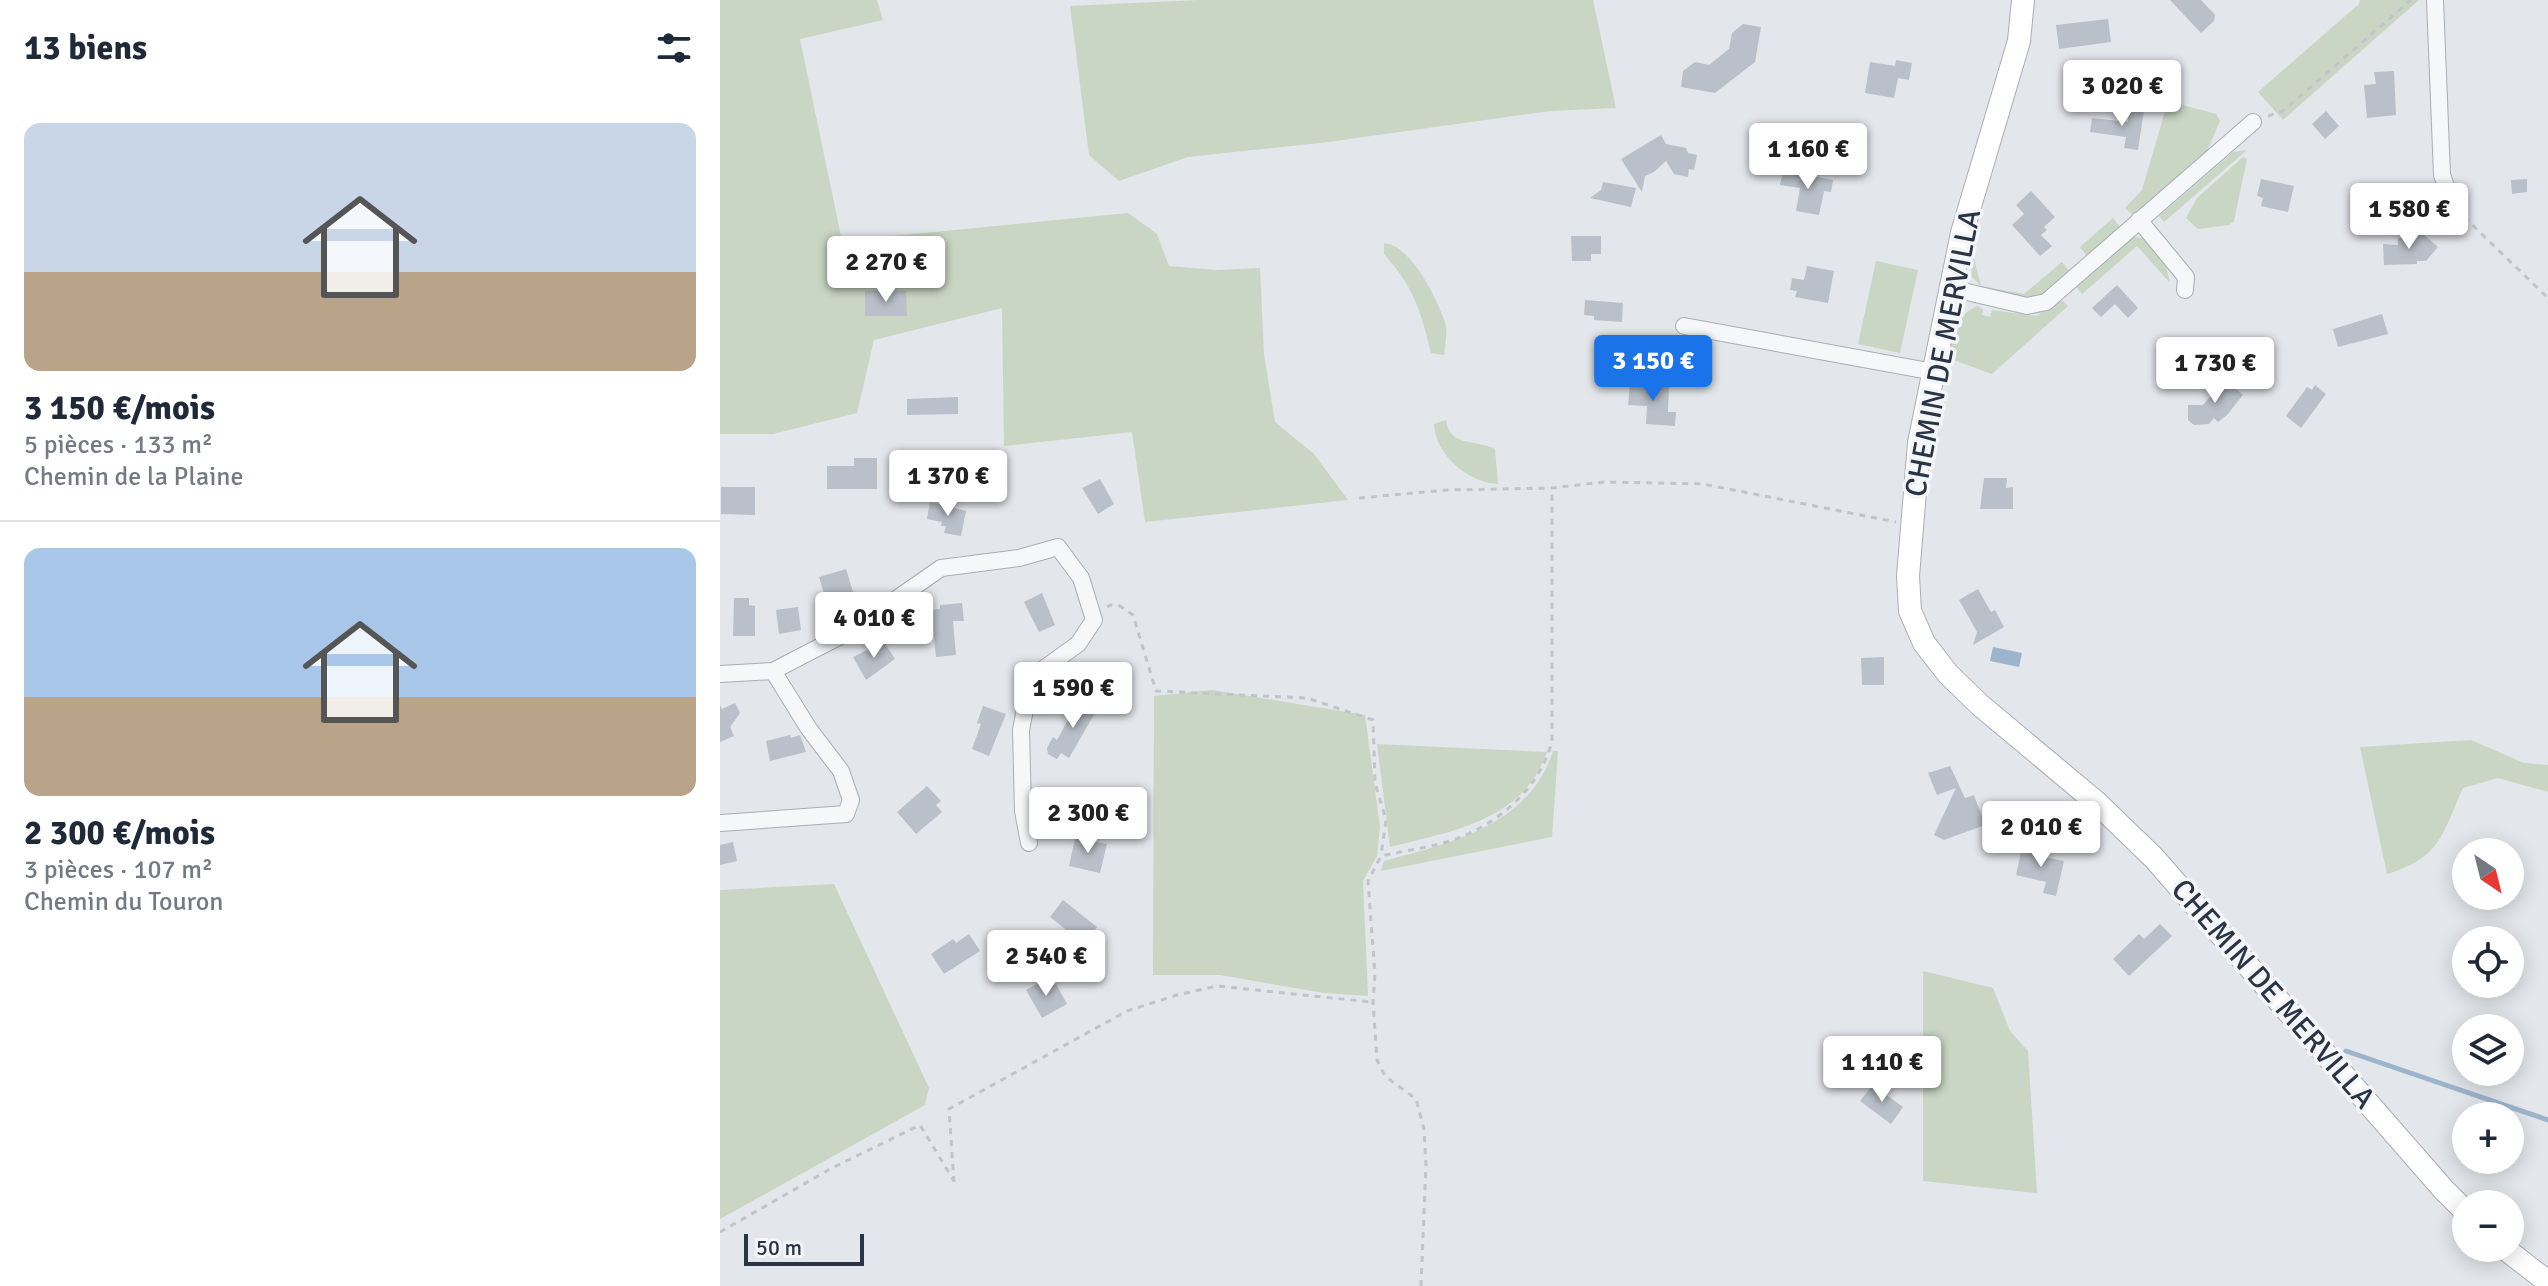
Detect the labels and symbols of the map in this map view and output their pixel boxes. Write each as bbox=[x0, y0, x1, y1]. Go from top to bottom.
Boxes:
pin: 3 020 € bbox=[2048, 60, 2196, 128]
pin: 1 160 € bbox=[1734, 123, 1882, 191]
pin: 1 580 € bbox=[2335, 183, 2483, 251]
street label: CHEMIN DE MERVILLA bbox=[1897, 206, 1989, 500]
pin: 2 270 € bbox=[812, 236, 960, 304]
pin: 3 150 € bbox=[1579, 335, 1727, 403]
pin: 1 730 € bbox=[2141, 337, 2289, 405]
pin: 1 370 € bbox=[874, 450, 1022, 518]
pin: 4 010 € bbox=[800, 592, 948, 660]
pin: 1 590 € bbox=[999, 662, 1147, 730]
pin: 2 300 € bbox=[1014, 787, 1162, 855]
pin: 2 010 € bbox=[1967, 801, 2115, 869]
north arrow bbox=[2452, 838, 2524, 910]
street label: CHEMIN DE MERVILLA bbox=[2163, 872, 2383, 1116]
pin: 2 540 € bbox=[972, 930, 1120, 998]
pin: 1 110 € bbox=[1808, 1036, 1956, 1104]
scale bar bbox=[744, 1230, 864, 1266]

